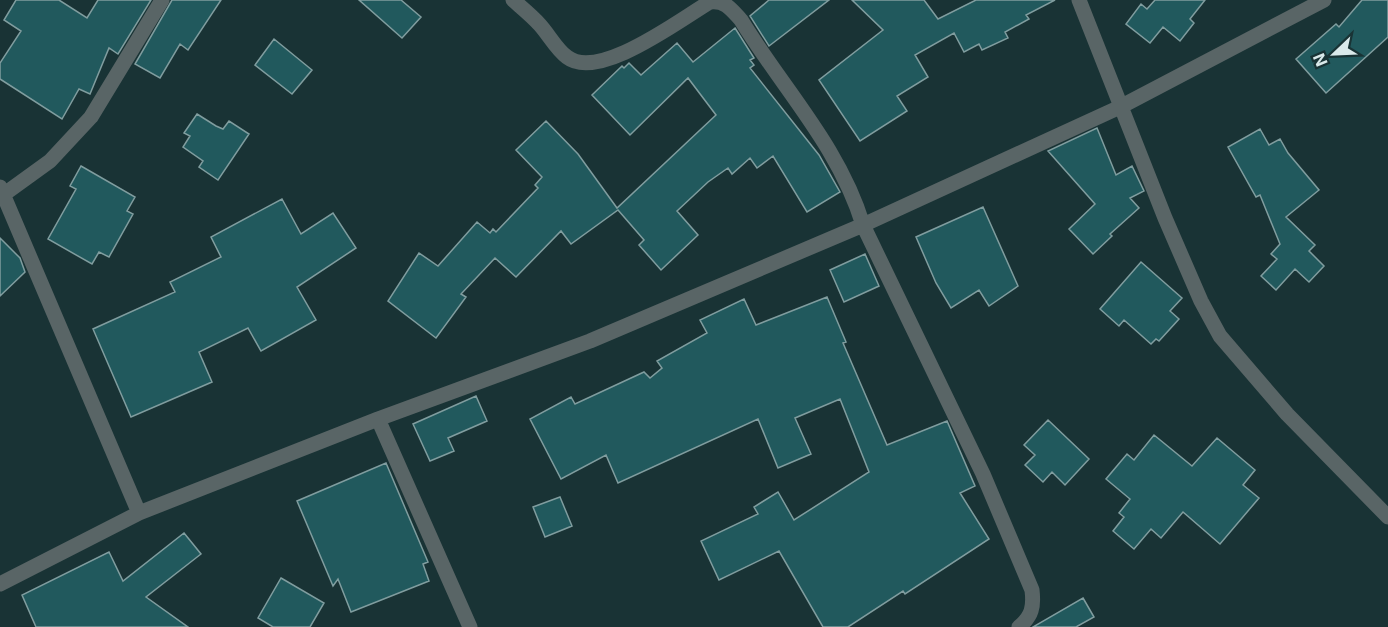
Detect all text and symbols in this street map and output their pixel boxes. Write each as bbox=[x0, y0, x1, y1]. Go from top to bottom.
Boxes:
north arrow bbox=[1304, 24, 1364, 84]
text: N bbox=[1309, 50, 1332, 69]

